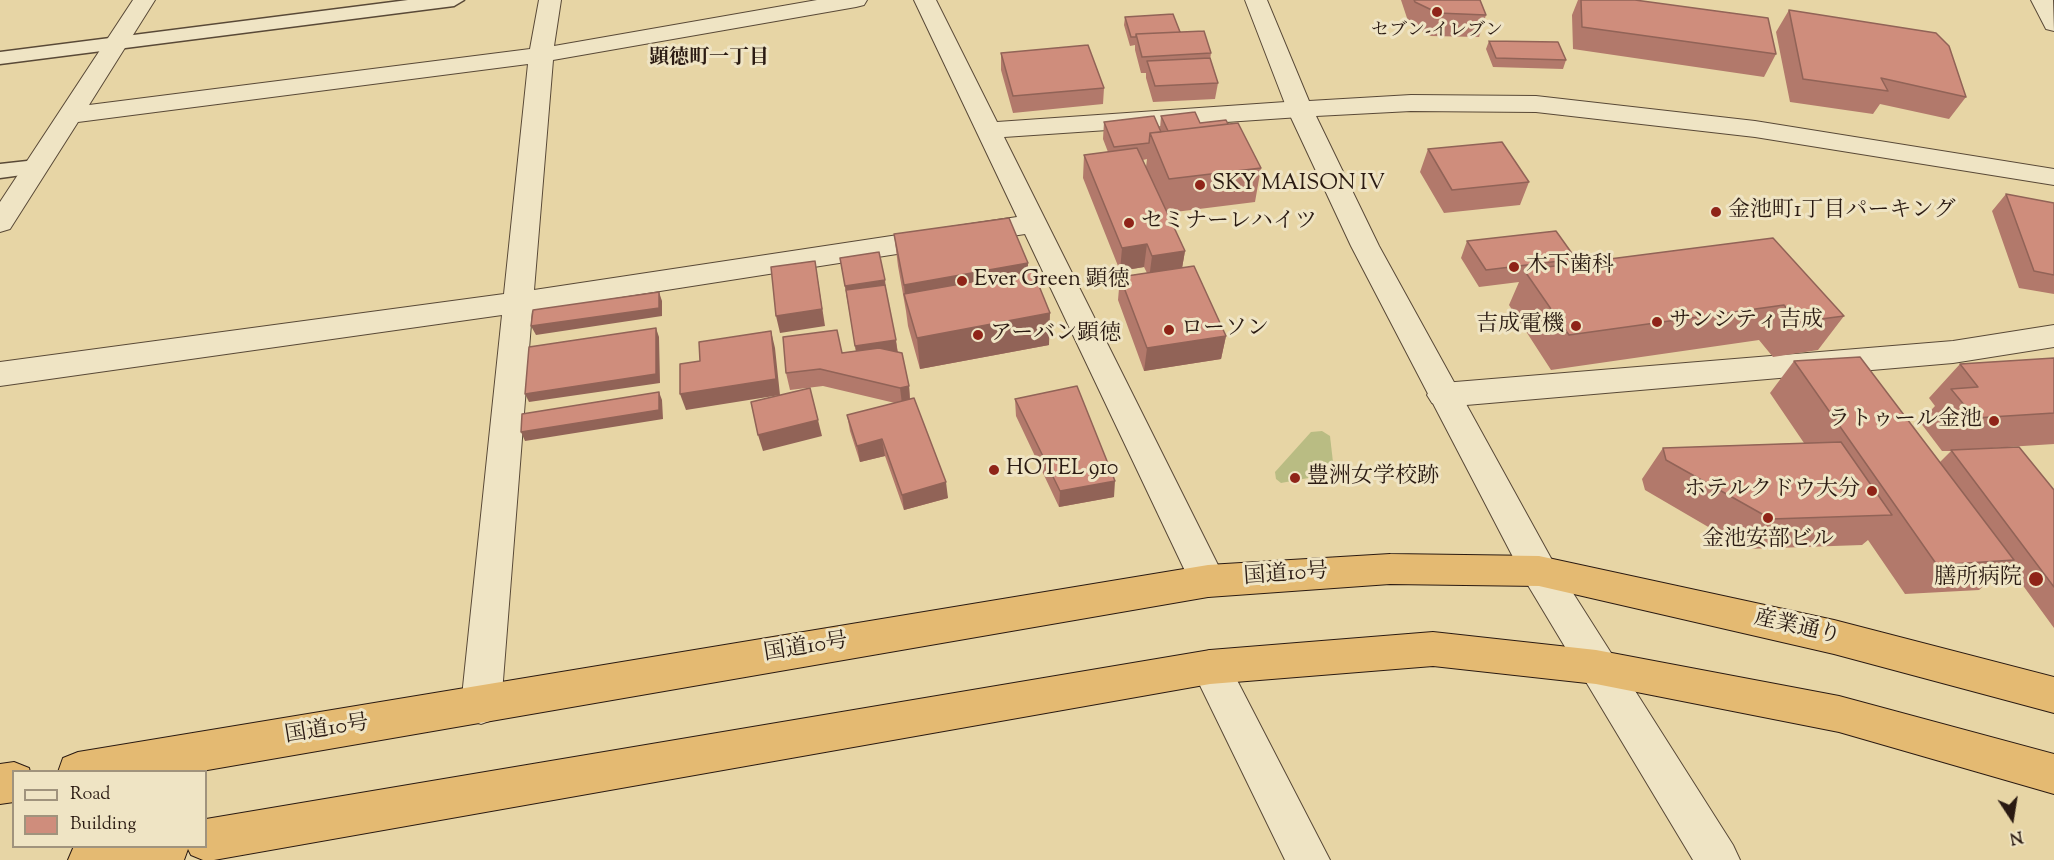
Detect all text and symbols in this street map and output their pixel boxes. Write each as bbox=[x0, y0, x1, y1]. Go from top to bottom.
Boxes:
marker: セブン-イレブン bbox=[1430, 5, 1444, 19]
place label: セブン-イレブン bbox=[1371, 21, 1503, 43]
district label: 顕徳町一丁目 bbox=[649, 48, 769, 72]
place label: SKY MAISON IV bbox=[1212, 172, 1385, 198]
marker: SKY MAISON IV bbox=[1193, 178, 1207, 192]
place label: 金池町1丁目パーキング bbox=[1728, 199, 1955, 225]
marker: 金池町1丁目パーキング bbox=[1709, 205, 1723, 219]
place label: セミナーレハイツ bbox=[1141, 210, 1317, 236]
marker: セミナーレハイツ bbox=[1122, 216, 1136, 230]
place label: 木下歯科 bbox=[1526, 254, 1614, 280]
marker: 木下歯科 bbox=[1507, 260, 1521, 274]
place label: Ever Green 顕徳 bbox=[974, 268, 1130, 294]
marker: Ever Green 顕徳 bbox=[955, 274, 969, 288]
place label: サンシティ吉成 bbox=[1669, 309, 1823, 335]
place label: 吉成電機 bbox=[1476, 313, 1564, 339]
marker: サンシティ吉成 bbox=[1650, 315, 1664, 329]
place label: ローソン bbox=[1181, 317, 1269, 343]
marker: 吉成電機 bbox=[1569, 319, 1583, 333]
place label: アーバン顕徳 bbox=[990, 322, 1121, 348]
marker: ローソン bbox=[1162, 323, 1176, 337]
marker: アーバン顕徳 bbox=[971, 328, 985, 342]
place label: ラトゥール金池 bbox=[1828, 408, 1982, 434]
marker: ラトゥール金池 bbox=[1987, 414, 2001, 428]
place label: HOTEL 910 bbox=[1006, 457, 1118, 483]
marker: HOTEL 910 bbox=[987, 463, 1001, 477]
place label: 豊洲女学校跡 bbox=[1307, 465, 1439, 491]
marker: 豊洲女学校跡 bbox=[1288, 471, 1302, 485]
place label: ホテルクドウ大分 bbox=[1684, 478, 1860, 504]
marker: ホテルクドウ大分 bbox=[1865, 484, 1879, 498]
marker: 金池安部ビル bbox=[1761, 511, 1775, 525]
place label: 金池安部ビル bbox=[1702, 528, 1834, 554]
street label: 国道10号 bbox=[1243, 560, 1329, 592]
place label: 膳所病院 bbox=[1934, 566, 2022, 592]
marker: 膳所病院 bbox=[2027, 570, 2045, 588]
street label: 産業通り bbox=[1751, 606, 1843, 652]
street label: 国道10号 bbox=[762, 629, 850, 669]
street label: 国道10号 bbox=[283, 711, 371, 751]
legend bbox=[12, 770, 207, 848]
text: Road bbox=[70, 782, 110, 808]
north arrow bbox=[1982, 788, 2042, 848]
text: Building bbox=[70, 812, 136, 838]
text: N bbox=[2007, 824, 2024, 849]

